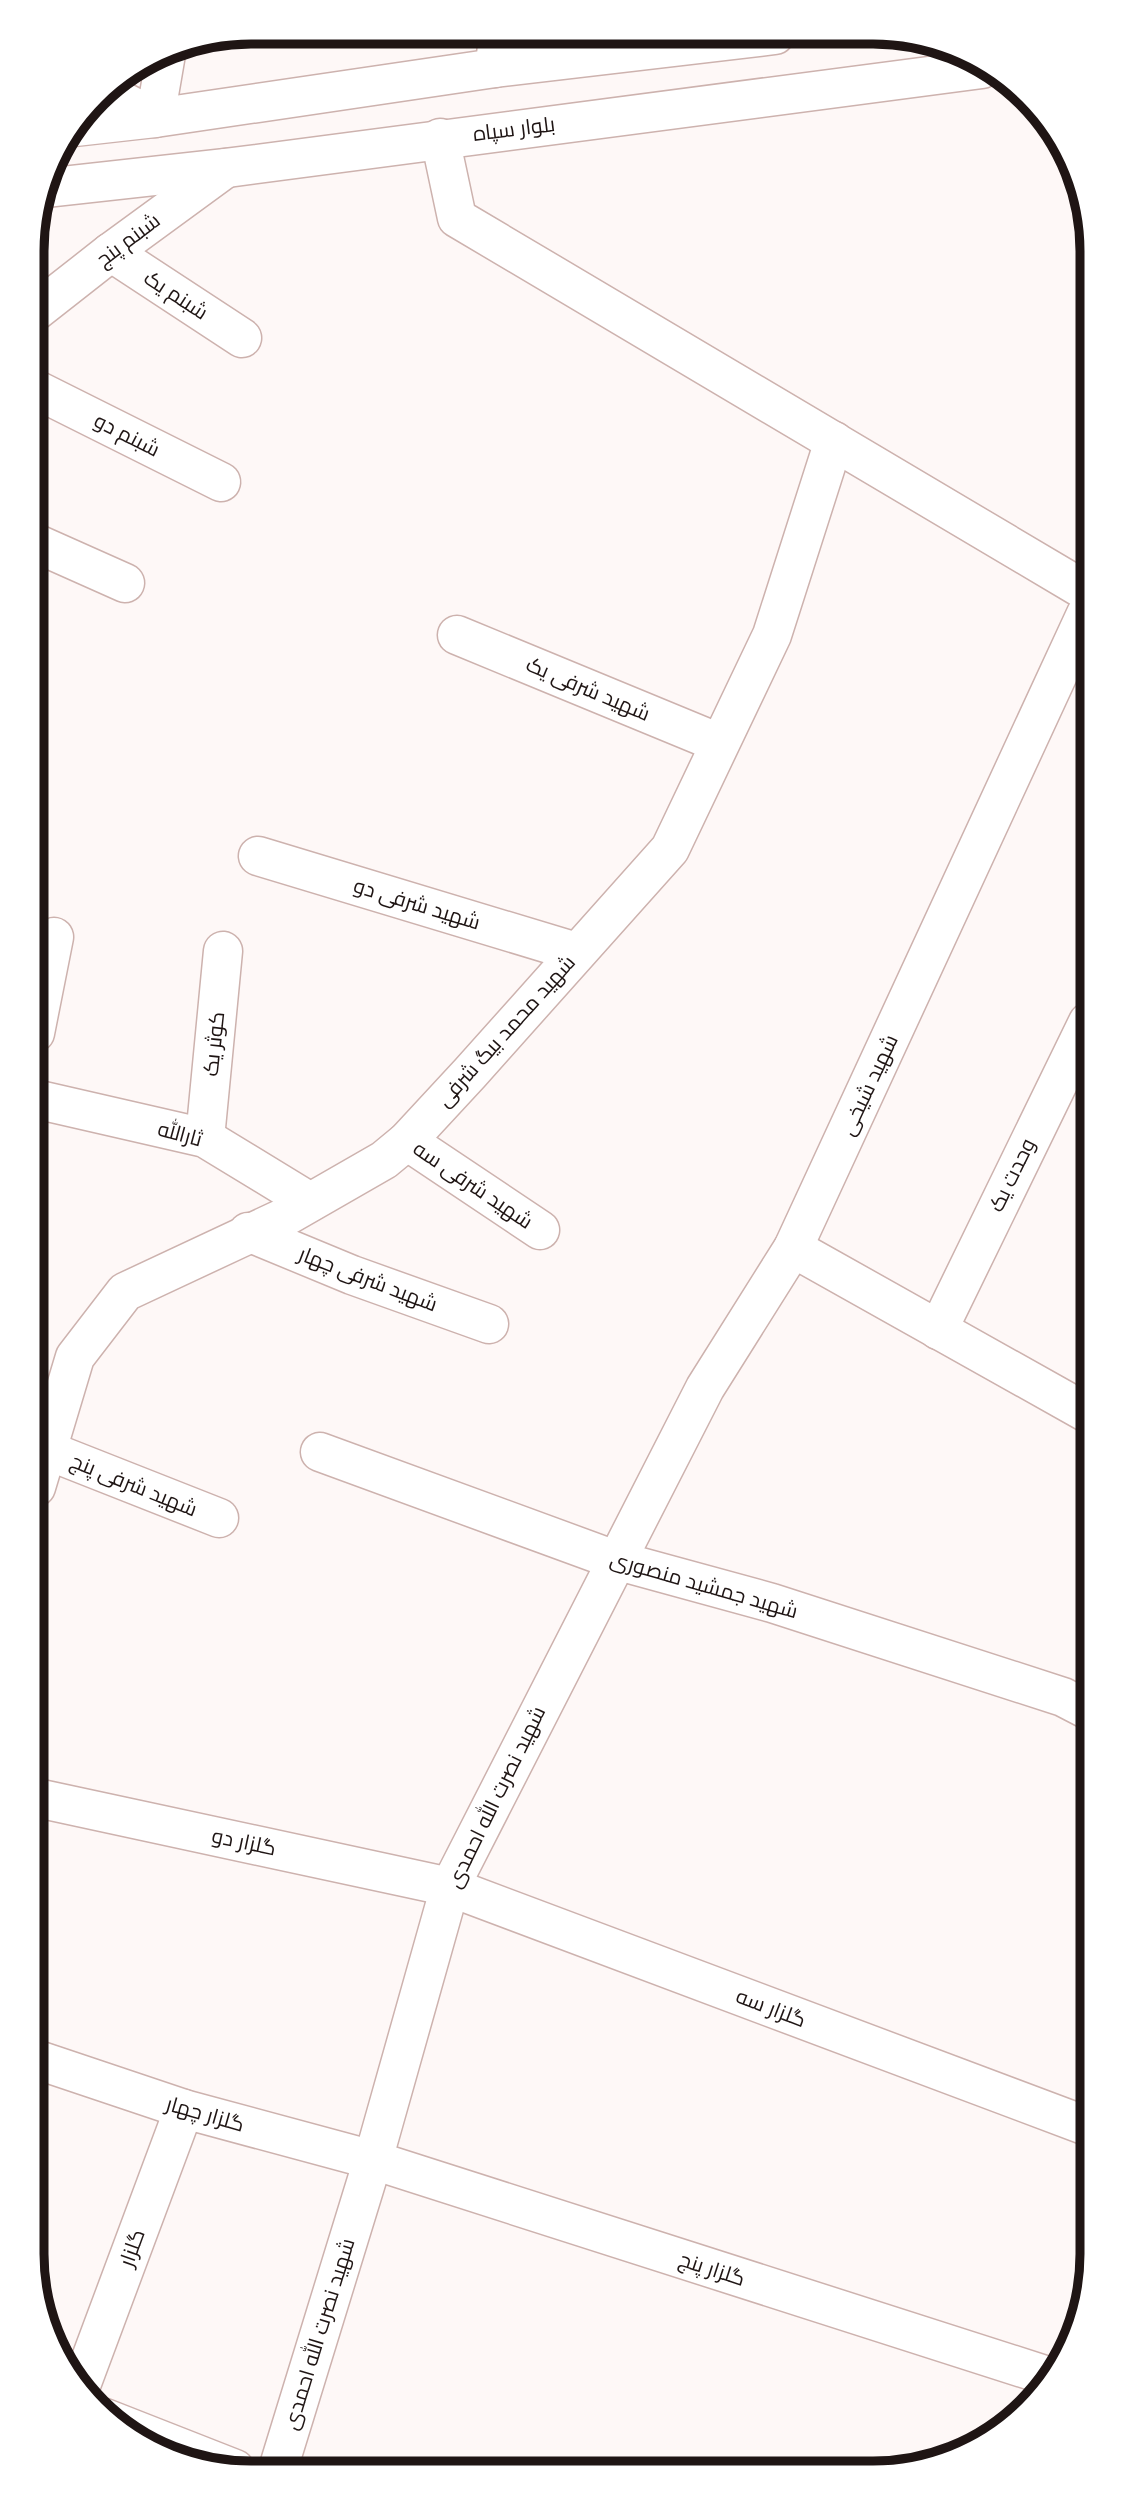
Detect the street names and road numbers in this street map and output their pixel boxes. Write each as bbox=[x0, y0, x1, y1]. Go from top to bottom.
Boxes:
street label: بلوار سپاه bbox=[471, 111, 557, 147]
street label: شبنم پنج bbox=[91, 207, 166, 273]
street label: شبنم یک bbox=[138, 265, 213, 326]
street label: شبنم دو bbox=[89, 407, 164, 463]
street label: شهید شرفی یک bbox=[522, 651, 654, 727]
street label: شهید شرفی دو bbox=[351, 872, 483, 936]
street label: شهید محمد بیگ شرفی bbox=[431, 950, 581, 1112]
street label: کوثر یک bbox=[198, 1010, 229, 1078]
street label: شهید شیخی bbox=[834, 1030, 904, 1140]
street label: ثارالله bbox=[155, 1115, 206, 1152]
street label: وحدت یک bbox=[983, 1134, 1040, 1216]
street label: شهید شرفی سه bbox=[408, 1135, 538, 1235]
street label: شهید شرفی چهار bbox=[294, 1240, 441, 1318]
street label: شهید شرفی پنج bbox=[66, 1448, 201, 1523]
street label: شهید جمشید منصوری bbox=[607, 1546, 801, 1624]
street label: شهید نصرت الله احمدی bbox=[440, 1701, 551, 1892]
street label: گلزار دو bbox=[210, 1823, 278, 1860]
street label: گلزار سه bbox=[733, 1983, 810, 2032]
street label: گلزار چهار bbox=[161, 2090, 247, 2139]
street label: گلزار bbox=[113, 2226, 150, 2271]
street label: شهید نصرت الله احمدی bbox=[276, 2235, 361, 2433]
street label: گلزار پنج bbox=[675, 2246, 748, 2293]

